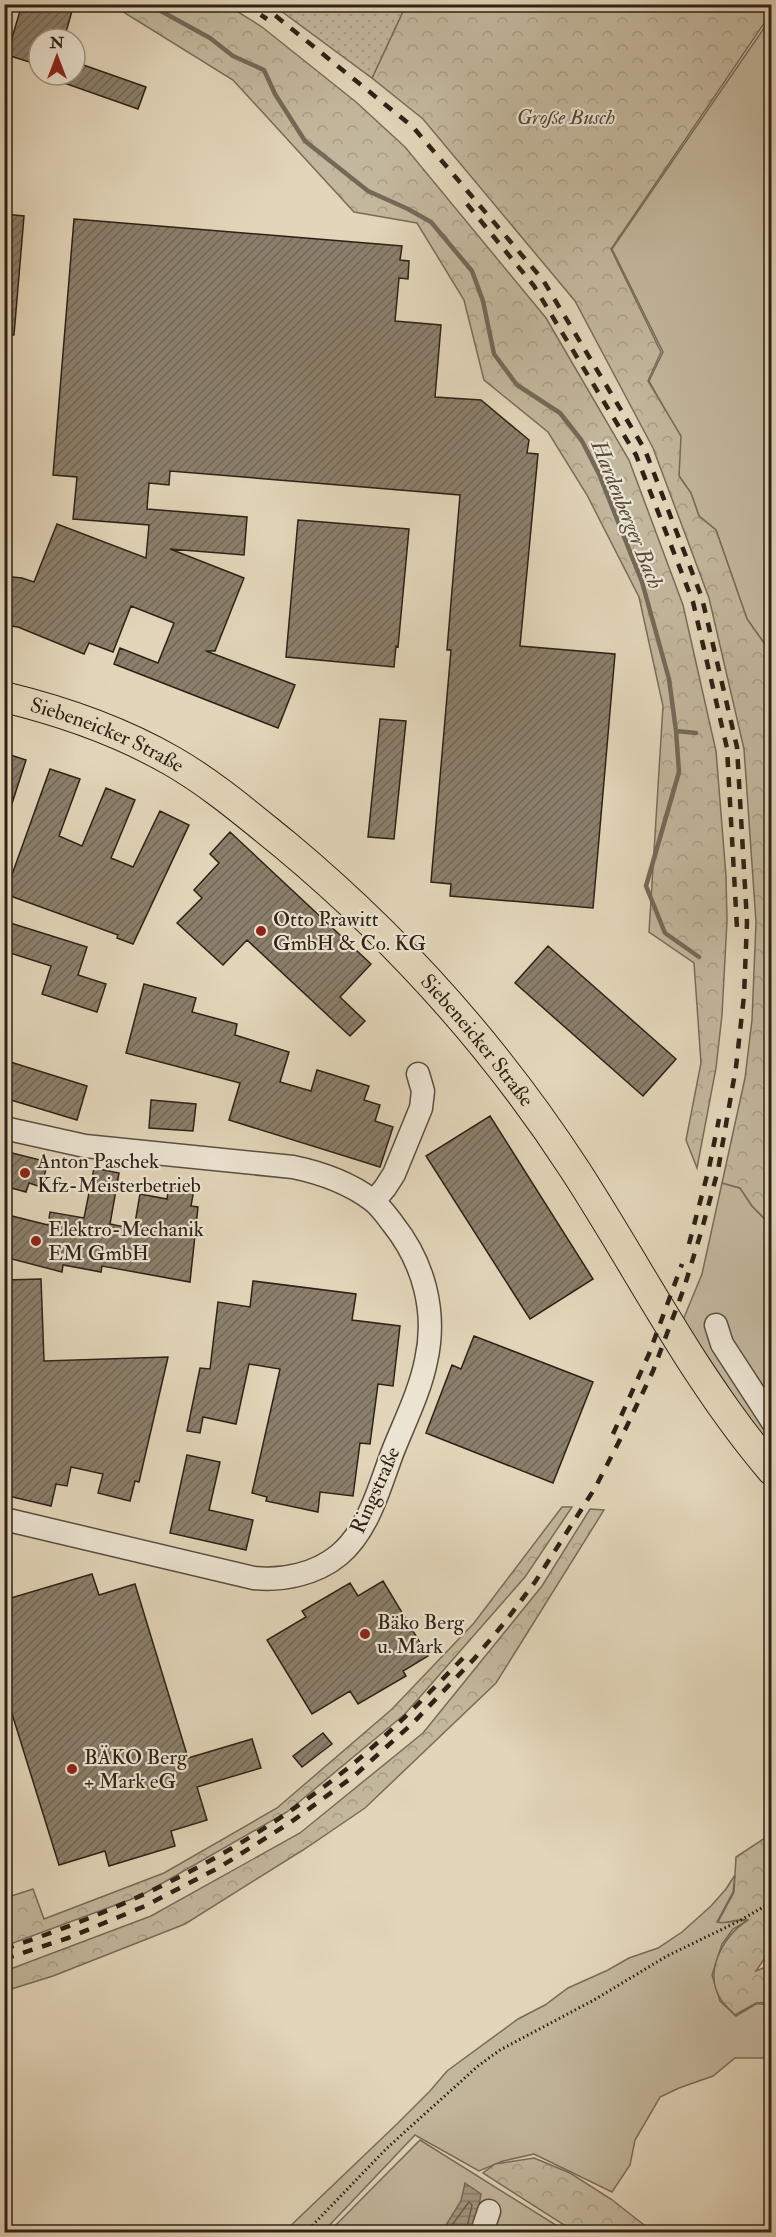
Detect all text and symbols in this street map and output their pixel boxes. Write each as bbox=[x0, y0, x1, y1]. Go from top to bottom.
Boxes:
north arrow bbox=[27, 27, 87, 87]
text: N bbox=[49, 33, 65, 53]
park label: Große Busch bbox=[517, 104, 615, 131]
water label: Hardenberger Bach bbox=[584, 435, 670, 593]
street label: Siebeneicker Straße bbox=[27, 691, 189, 779]
place label: Otto Prawitt GmbH & Co. KG bbox=[273, 906, 426, 957]
marker: Otto Prawitt GmbH & Co. KG bbox=[254, 924, 268, 938]
street label: Siebeneicker Straße bbox=[414, 968, 540, 1112]
place label: Anton Paschek Kfz-Meisterbetrieb bbox=[36, 1148, 201, 1199]
marker: Anton Paschek Kfz-Meisterbetrieb bbox=[18, 1166, 32, 1180]
place label: Elektro-Mechanik EM GmbH bbox=[48, 1216, 204, 1267]
marker: Elektro-Mechanik EM GmbH bbox=[29, 1234, 43, 1248]
street label: Ringstraße bbox=[344, 1442, 407, 1538]
place label: Bäko Berg u. Mark bbox=[377, 1609, 465, 1660]
marker: Bäko Berg u. Mark bbox=[358, 1627, 372, 1641]
place label: BÄKO Berg + Mark eG bbox=[84, 1744, 188, 1795]
marker: BÄKO Berg + Mark eG bbox=[65, 1762, 79, 1776]

